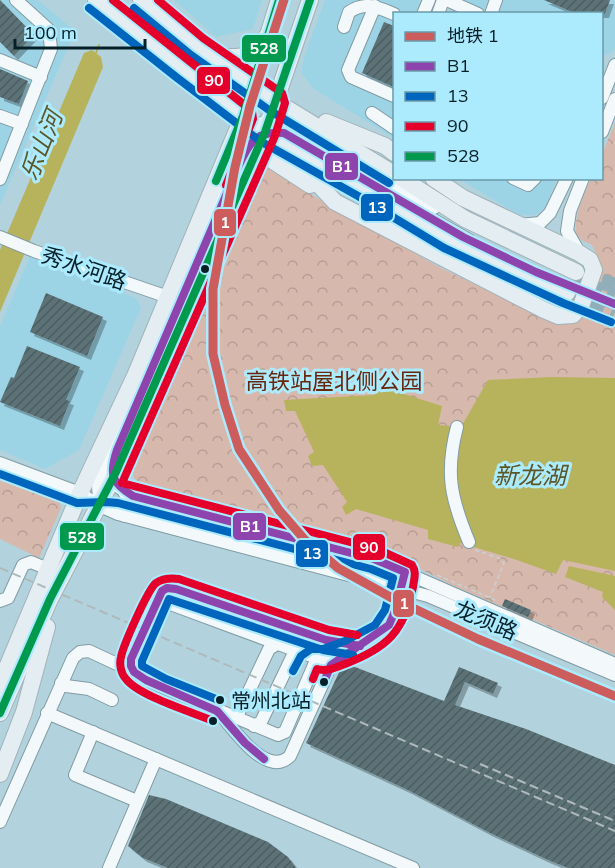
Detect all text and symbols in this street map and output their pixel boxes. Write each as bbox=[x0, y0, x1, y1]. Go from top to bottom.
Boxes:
scale bar bbox=[15, 12, 146, 50]
legend bbox=[393, 12, 603, 180]
text: 100 m bbox=[24, 21, 77, 44]
text: 地铁 1 bbox=[447, 24, 499, 47]
line badge: 528 bbox=[241, 34, 287, 63]
text: 528 bbox=[250, 38, 279, 58]
text: B1 bbox=[447, 54, 470, 77]
line badge: 90 bbox=[196, 66, 231, 95]
text: 90 bbox=[204, 70, 224, 90]
text: 13 bbox=[447, 84, 469, 107]
water label: 乐山河 bbox=[14, 102, 70, 184]
text: 90 bbox=[447, 114, 469, 137]
text: 528 bbox=[447, 144, 479, 167]
line badge: B1 bbox=[324, 152, 359, 181]
text: B1 bbox=[332, 156, 352, 176]
line badge: 13 bbox=[360, 193, 394, 222]
text: 13 bbox=[367, 197, 387, 217]
line badge: 1 bbox=[213, 208, 237, 237]
text: 1 bbox=[220, 212, 230, 232]
street label: 秀水河路 bbox=[38, 240, 130, 296]
unlabelled marker bbox=[199, 263, 211, 275]
park label: 高铁站屋北侧公园 bbox=[246, 367, 422, 395]
water label: 新龙湖 bbox=[494, 460, 570, 490]
line badge: B1 bbox=[232, 512, 267, 541]
text: B1 bbox=[240, 516, 260, 536]
line badge: 528 bbox=[59, 522, 105, 551]
text: 528 bbox=[68, 527, 97, 547]
line badge: 90 bbox=[352, 533, 386, 561]
text: 90 bbox=[359, 537, 379, 557]
line badge: 13 bbox=[295, 539, 329, 568]
text: 13 bbox=[302, 543, 322, 563]
line badge: 1 bbox=[392, 589, 415, 618]
text: 1 bbox=[399, 593, 409, 613]
street label: 龙须路 bbox=[450, 594, 522, 646]
unlabelled marker bbox=[318, 676, 330, 688]
place label: 常州北站 bbox=[231, 688, 311, 713]
marker: 常州北站 bbox=[214, 694, 226, 706]
unlabelled marker bbox=[207, 715, 219, 727]

